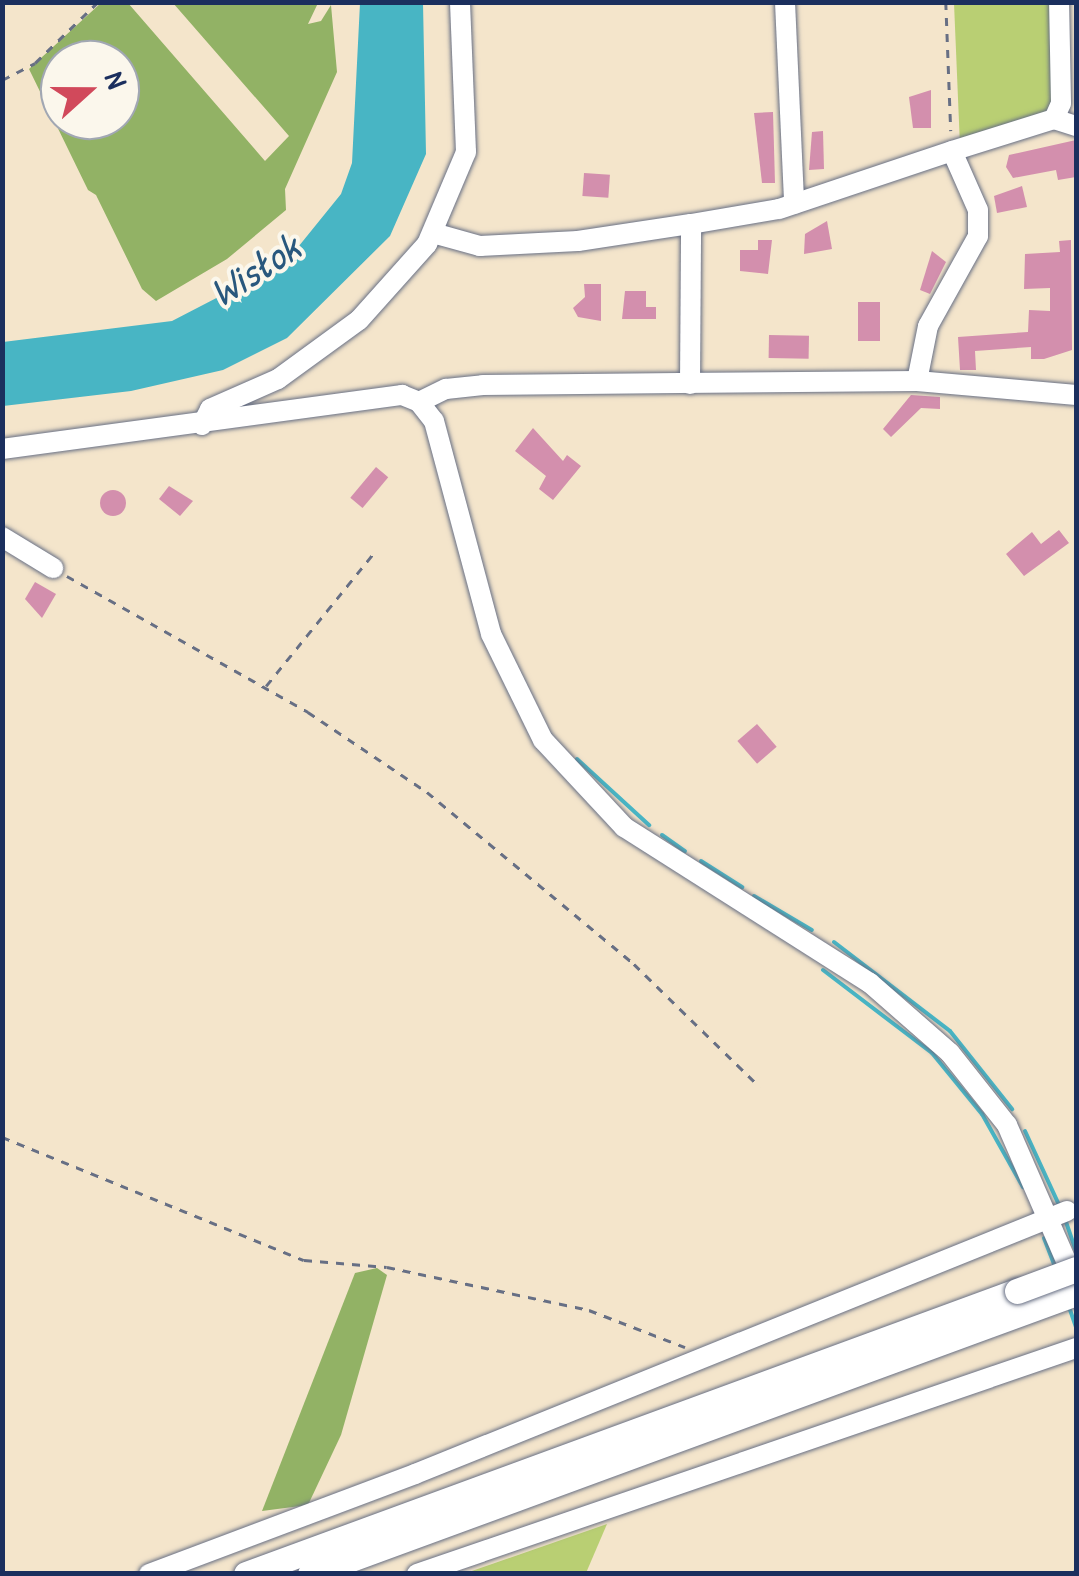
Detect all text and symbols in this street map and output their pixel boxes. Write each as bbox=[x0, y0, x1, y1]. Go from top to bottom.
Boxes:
north arrow bbox=[40, 40, 140, 140]
text: N bbox=[96, 66, 137, 94]
water label: Wisłok bbox=[200, 222, 308, 316]

